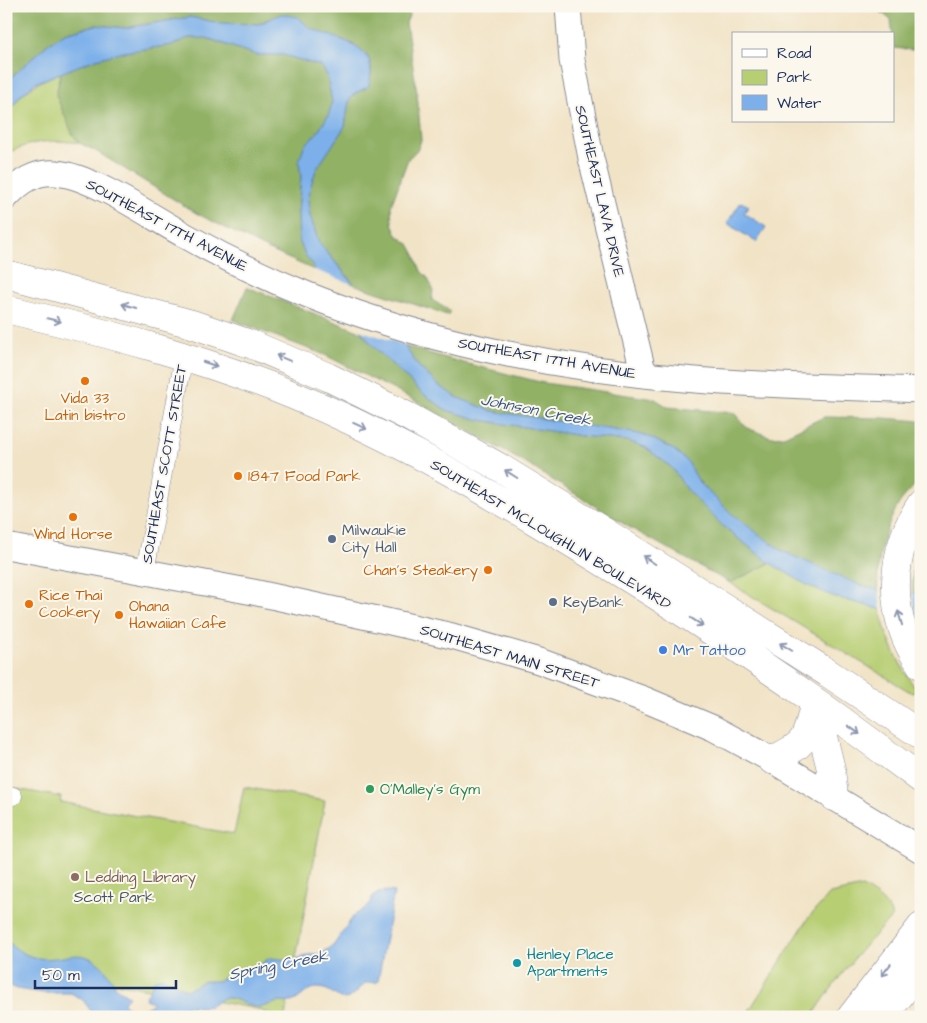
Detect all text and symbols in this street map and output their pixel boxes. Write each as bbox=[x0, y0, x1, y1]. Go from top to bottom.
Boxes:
legend bbox=[732, 32, 894, 122]
text: Road bbox=[777, 43, 812, 64]
text: Park bbox=[777, 67, 812, 88]
text: Water bbox=[777, 93, 821, 114]
street label: SOUTHEAST LAVA DRIVE bbox=[569, 103, 630, 279]
street label: SOUTHEAST 17TH AVENUE bbox=[82, 174, 251, 277]
one-way arrow bbox=[122, 301, 138, 311]
one-way arrow bbox=[45, 316, 61, 325]
street label: SOUTHEAST 17TH AVENUE bbox=[456, 333, 638, 384]
one-way arrow bbox=[276, 352, 291, 362]
one-way arrow bbox=[202, 360, 218, 370]
street label: SOUTHEAST SCOTT STREET bbox=[137, 362, 192, 565]
marker: Vida 33 Latin bistro bbox=[79, 375, 91, 387]
place label: Vida 33 Latin bistro bbox=[45, 388, 126, 426]
water label: Johnson Creek bbox=[479, 388, 594, 432]
one-way arrow bbox=[352, 422, 367, 431]
street label: SOUTHEAST MCLOUGHLIN BOULEVARD bbox=[427, 454, 675, 615]
place label: 1847 Food Park bbox=[248, 466, 361, 487]
one-way arrow bbox=[505, 469, 519, 479]
marker: 1847 Food Park bbox=[232, 470, 244, 482]
marker: Wind Horse bbox=[67, 511, 79, 523]
place label: Milwaukie City Hall bbox=[342, 520, 406, 559]
place label: Wind Horse bbox=[33, 524, 113, 545]
marker: Milwaukie City Hall bbox=[326, 533, 338, 545]
one-way arrow bbox=[642, 555, 656, 566]
place label: Chan's Steakery bbox=[364, 560, 478, 582]
marker: Chan's Steakery bbox=[482, 564, 494, 576]
place label: Rice Thai Cookery bbox=[39, 585, 103, 624]
place label: KeyBank bbox=[563, 592, 623, 614]
place label: Ohana Hawaiian Cafe bbox=[129, 596, 226, 634]
marker: KeyBank bbox=[547, 596, 559, 608]
marker: Rice Thai Cookery bbox=[23, 598, 35, 610]
marker: Ohana Hawaiian Cafe bbox=[113, 609, 125, 621]
one-way arrow bbox=[894, 610, 904, 626]
one-way arrow bbox=[690, 617, 704, 627]
street label: SOUTHEAST MAIN STREET bbox=[418, 619, 603, 694]
place label: Mr Tattoo bbox=[673, 640, 746, 661]
one-way arrow bbox=[780, 642, 794, 652]
marker: Mr Tattoo bbox=[657, 644, 669, 656]
one-way arrow bbox=[847, 725, 861, 735]
place label: O’Malley’s Gym bbox=[380, 779, 480, 801]
marker: O’Malley’s Gym bbox=[364, 783, 376, 795]
place label: Ledding Library bbox=[85, 867, 196, 889]
marker: Ledding Library bbox=[69, 871, 81, 883]
park label: Scott Park bbox=[74, 887, 154, 908]
water label: Spring Creek bbox=[227, 944, 331, 986]
place label: Henley Place Apartments bbox=[527, 944, 614, 982]
marker: Henley Place Apartments bbox=[511, 957, 523, 969]
scale bar bbox=[35, 958, 176, 990]
one-way arrow bbox=[881, 963, 891, 977]
text: 50 m bbox=[42, 965, 80, 986]

